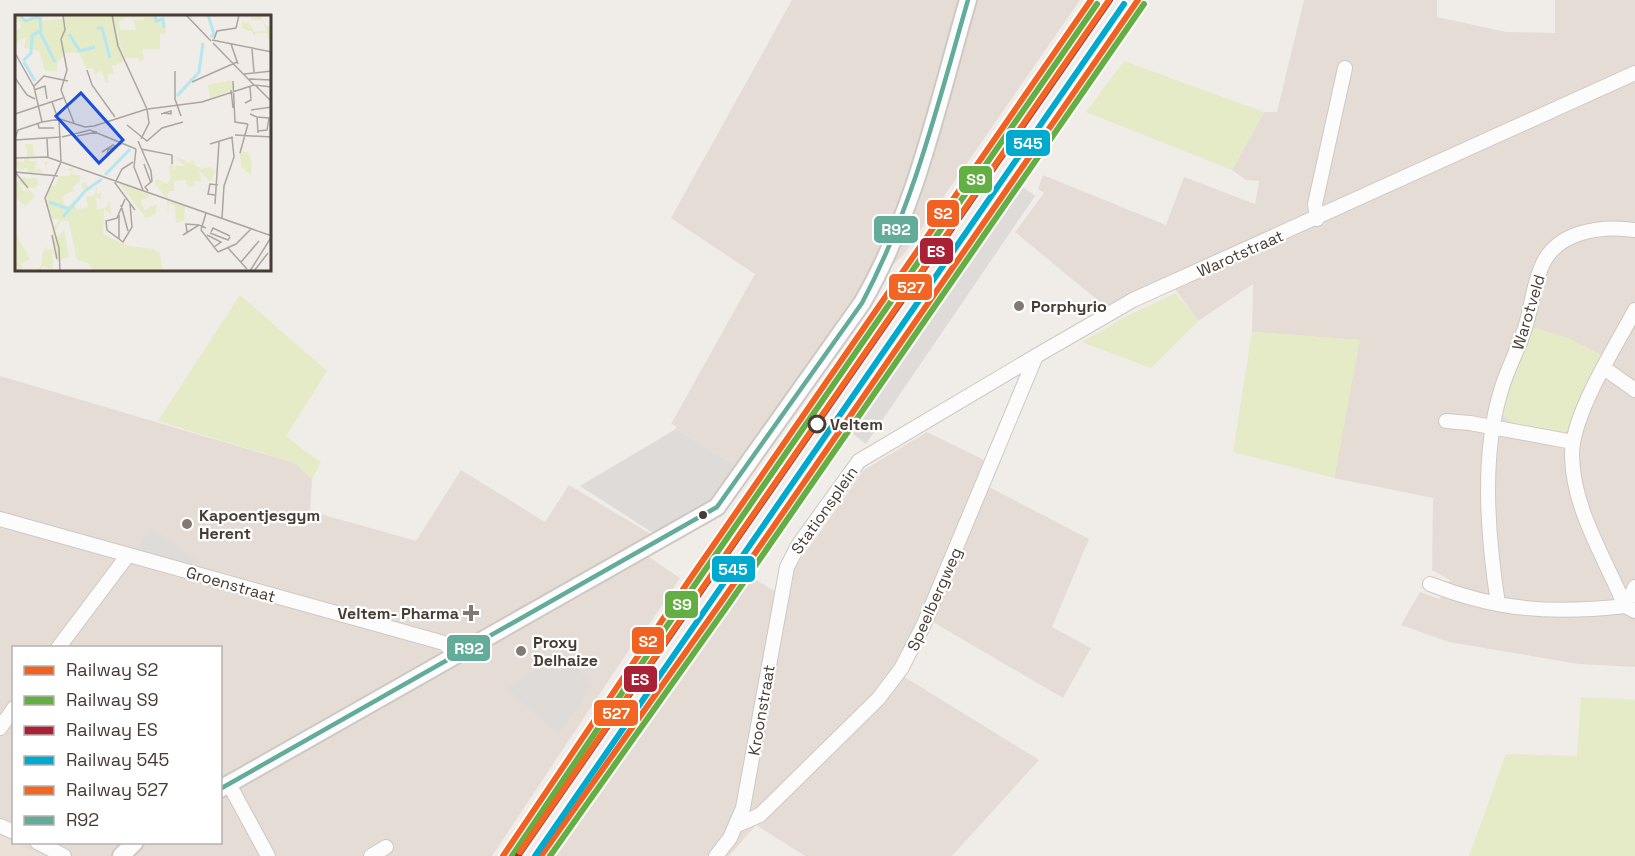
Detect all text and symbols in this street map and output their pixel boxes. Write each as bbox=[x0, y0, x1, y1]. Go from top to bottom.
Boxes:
inset map bbox=[15, 15, 272, 272]
line badge: 545 bbox=[1005, 129, 1051, 157]
text: 545 bbox=[1013, 133, 1043, 154]
line badge: S9 bbox=[958, 165, 993, 194]
text: S9 bbox=[966, 169, 986, 190]
line badge: S2 bbox=[926, 199, 960, 228]
text: S2 bbox=[933, 203, 953, 224]
line badge: R92 bbox=[873, 215, 919, 244]
text: R92 bbox=[881, 219, 911, 240]
street label: Warotstraat bbox=[1194, 225, 1287, 282]
line badge: ES bbox=[919, 237, 954, 265]
text: ES bbox=[927, 241, 946, 262]
street label: Warotveld bbox=[1507, 272, 1550, 352]
line badge: 527 bbox=[888, 273, 933, 301]
text: 527 bbox=[897, 277, 925, 298]
place label: Porphyrio bbox=[1031, 296, 1107, 317]
marker: Porphyrio bbox=[1012, 299, 1026, 313]
place label: Veltem bbox=[830, 414, 883, 435]
marker: Veltem bbox=[808, 415, 826, 433]
street label: Stationsplein bbox=[786, 462, 862, 558]
place label: Kapoentjesgym Herent bbox=[199, 505, 320, 544]
unlabelled marker bbox=[697, 509, 709, 521]
marker: Kapoentjesgym Herent bbox=[180, 517, 194, 531]
street label: Speelbergweg bbox=[902, 544, 967, 654]
line badge: 545 bbox=[711, 555, 756, 583]
text: 545 bbox=[718, 559, 748, 580]
street label: Groenstraat bbox=[184, 562, 278, 607]
line badge: S9 bbox=[664, 590, 699, 619]
text: S9 bbox=[672, 594, 692, 615]
place label: Veltem- Pharma bbox=[338, 603, 459, 624]
marker: Veltem- Pharma bbox=[464, 606, 478, 620]
line badge: S2 bbox=[631, 626, 665, 655]
text: S2 bbox=[638, 631, 658, 652]
place label: Proxy Delhaize bbox=[533, 632, 598, 671]
line badge: R92 bbox=[446, 634, 491, 662]
text: R92 bbox=[454, 638, 484, 659]
marker: Proxy Delhaize bbox=[514, 644, 528, 658]
legend bbox=[12, 646, 222, 844]
text: Railway S2 bbox=[66, 658, 158, 681]
street label: Kroonstraat bbox=[743, 663, 780, 757]
line badge: ES bbox=[623, 665, 658, 693]
text: ES bbox=[631, 669, 650, 690]
text: Railway S9 bbox=[66, 688, 159, 711]
line badge: 527 bbox=[593, 699, 639, 727]
text: 527 bbox=[602, 703, 630, 724]
text: Railway ES bbox=[66, 718, 158, 741]
text: Railway 545 bbox=[66, 748, 169, 771]
text: Railway 527 bbox=[66, 778, 168, 801]
text: R92 bbox=[66, 808, 99, 831]

